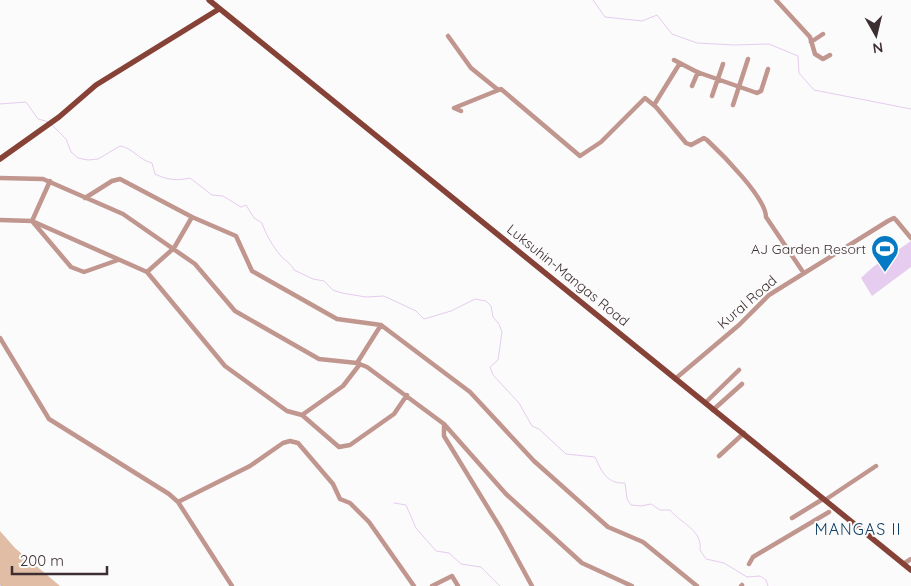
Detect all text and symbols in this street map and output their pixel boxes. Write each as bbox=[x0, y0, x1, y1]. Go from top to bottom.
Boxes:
north arrow bbox=[851, 10, 901, 60]
text: N bbox=[871, 38, 884, 58]
street label: Luksuhin-Mangas Road bbox=[503, 220, 633, 330]
sports icon: AJ Garden Resort bbox=[870, 234, 900, 273]
place label: AJ Garden Resort bbox=[751, 240, 866, 258]
street label: Kural Road bbox=[714, 271, 780, 333]
district label: MANGAS II bbox=[814, 519, 902, 539]
scale bar bbox=[12, 544, 108, 576]
text: 200 m bbox=[20, 551, 64, 570]

